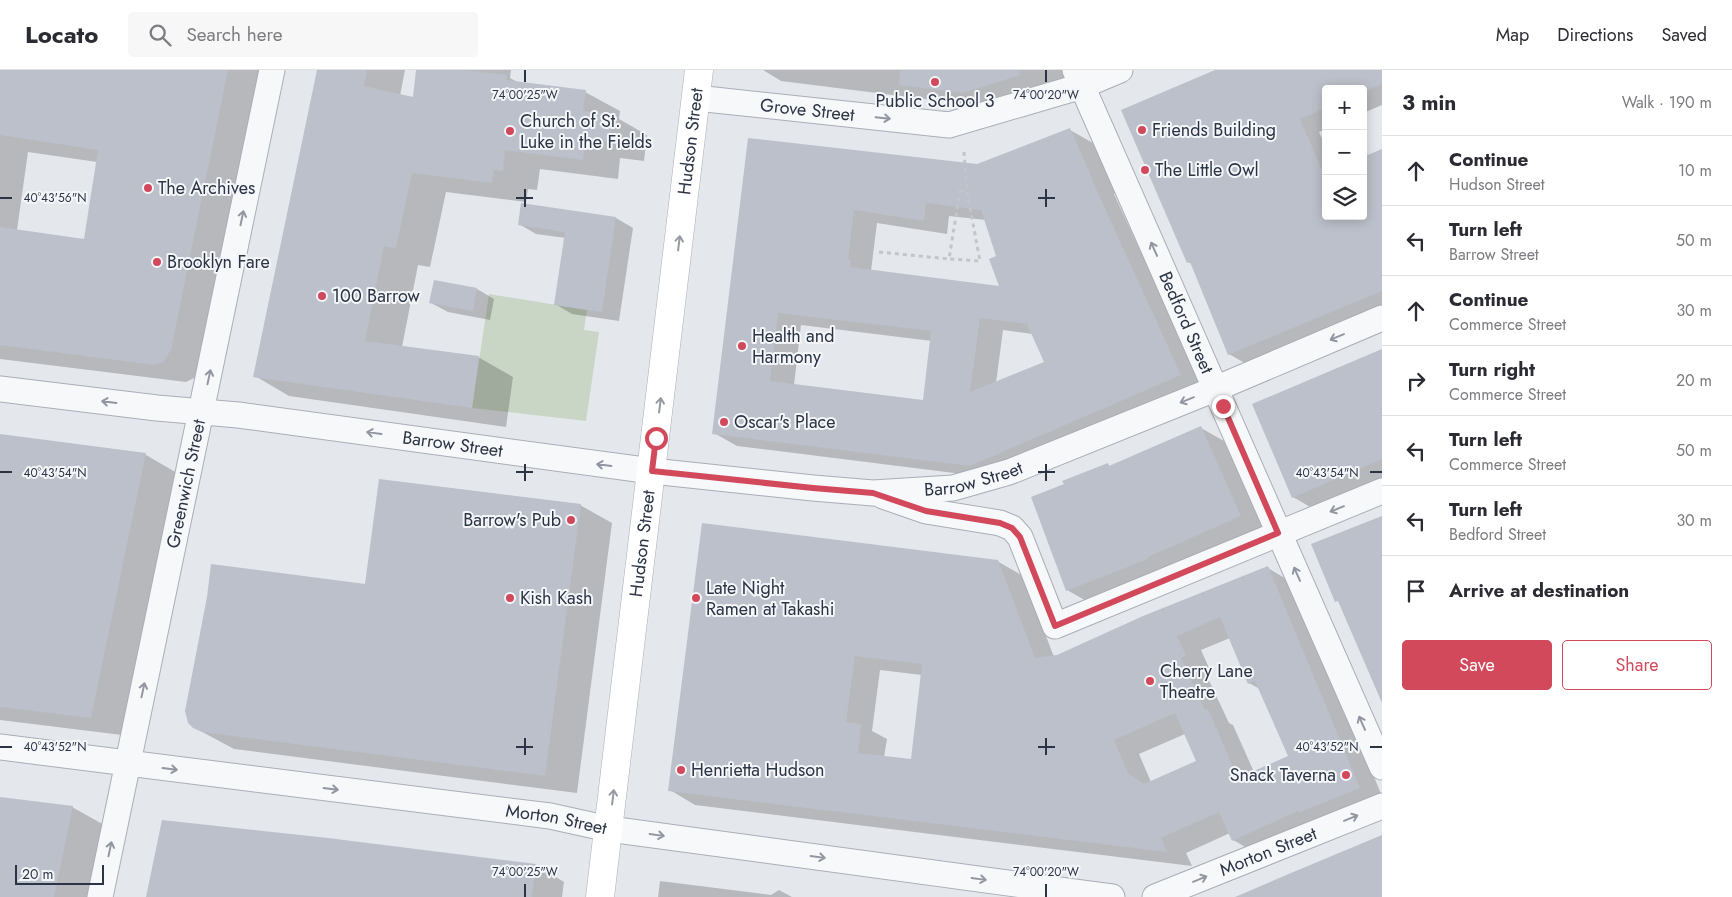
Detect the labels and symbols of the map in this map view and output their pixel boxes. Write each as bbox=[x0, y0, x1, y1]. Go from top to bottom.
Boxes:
marker: Public School 3 bbox=[929, 76, 941, 88]
text: 74°00'25"W bbox=[492, 86, 558, 104]
street label: Hudson Street bbox=[671, 86, 710, 196]
text: 74°00'20"W bbox=[1013, 86, 1079, 104]
place label: Public School 3 bbox=[876, 88, 995, 114]
street label: Grove Street bbox=[759, 92, 857, 128]
place label: Church of St. Luke in the Fields bbox=[520, 108, 652, 155]
one-way arrow bbox=[875, 113, 891, 123]
place label: Friends Building bbox=[1152, 117, 1276, 143]
marker: Friends Building bbox=[1136, 124, 1148, 136]
marker: Church of St. Luke in the Fields bbox=[504, 125, 516, 137]
place label: The Little Owl bbox=[1155, 157, 1259, 183]
marker: The Little Owl bbox=[1139, 164, 1151, 176]
place label: The Archives bbox=[158, 175, 255, 201]
marker: The Archives bbox=[142, 182, 154, 194]
text: 40°43'56"N bbox=[23, 189, 87, 207]
one-way arrow bbox=[237, 210, 247, 226]
one-way arrow bbox=[674, 236, 684, 252]
one-way arrow bbox=[1148, 242, 1158, 257]
place label: Brooklyn Fare bbox=[167, 249, 270, 275]
marker: Brooklyn Fare bbox=[151, 256, 163, 268]
street label: Bedford Street bbox=[1152, 267, 1220, 379]
place label: 100 Barrow bbox=[332, 283, 420, 309]
marker: 100 Barrow bbox=[316, 290, 328, 302]
place label: Health and Harmony bbox=[752, 323, 834, 370]
one-way arrow bbox=[1330, 332, 1345, 342]
marker: Health and Harmony bbox=[736, 340, 748, 352]
one-way arrow bbox=[205, 370, 214, 386]
route end bbox=[1212, 395, 1235, 418]
one-way arrow bbox=[1180, 396, 1195, 405]
one-way arrow bbox=[101, 397, 117, 407]
one-way arrow bbox=[655, 397, 665, 413]
place label: Oscar's Place bbox=[734, 409, 835, 435]
street label: Greenwich Street bbox=[160, 416, 212, 551]
marker: Oscar's Place bbox=[718, 416, 730, 428]
street label: Barrow Street bbox=[401, 424, 505, 464]
route start bbox=[645, 427, 668, 450]
one-way arrow bbox=[366, 428, 382, 438]
street label: Barrow Street bbox=[923, 455, 1027, 503]
one-way arrow bbox=[596, 460, 612, 470]
text: 40°43'54"N bbox=[23, 464, 87, 482]
text: 40°43'54"N bbox=[1295, 464, 1359, 482]
street label: Hudson Street bbox=[623, 488, 662, 598]
one-way arrow bbox=[1330, 505, 1345, 515]
place label: Barrow's Pub bbox=[463, 507, 561, 533]
marker: Barrow's Pub bbox=[565, 514, 577, 526]
one-way arrow bbox=[1291, 567, 1301, 582]
place label: Late Night Ramen at Takashi bbox=[706, 575, 834, 622]
place label: Kish Kash bbox=[520, 585, 593, 611]
marker: Kish Kash bbox=[504, 592, 516, 604]
marker: Late Night Ramen at Takashi bbox=[690, 592, 702, 604]
place label: Cherry Lane Theatre bbox=[1160, 658, 1253, 705]
marker: Cherry Lane Theatre bbox=[1144, 675, 1156, 687]
one-way arrow bbox=[139, 683, 149, 699]
one-way arrow bbox=[1357, 716, 1367, 731]
text: 40°43'52"N bbox=[24, 738, 86, 756]
text: 40°43'52"N bbox=[1296, 738, 1358, 756]
place label: Henrietta Hudson bbox=[691, 757, 825, 783]
place label: Snack Taverna bbox=[1230, 762, 1336, 788]
one-way arrow bbox=[162, 764, 178, 774]
marker: Henrietta Hudson bbox=[675, 764, 687, 776]
marker: Snack Taverna bbox=[1340, 769, 1352, 781]
one-way arrow bbox=[323, 784, 339, 794]
one-way arrow bbox=[608, 789, 618, 805]
street label: Morton Street bbox=[504, 798, 610, 841]
one-way arrow bbox=[1343, 813, 1358, 822]
street label: Morton Street bbox=[1216, 820, 1321, 883]
one-way arrow bbox=[649, 830, 665, 840]
one-way arrow bbox=[105, 842, 115, 858]
one-way arrow bbox=[810, 852, 826, 862]
scale bar bbox=[15, 862, 104, 885]
text: 74°00'25"W bbox=[492, 863, 558, 881]
text: 74°00'20"W bbox=[1013, 863, 1079, 881]
one-way arrow bbox=[1192, 873, 1207, 883]
one-way arrow bbox=[971, 874, 987, 884]

